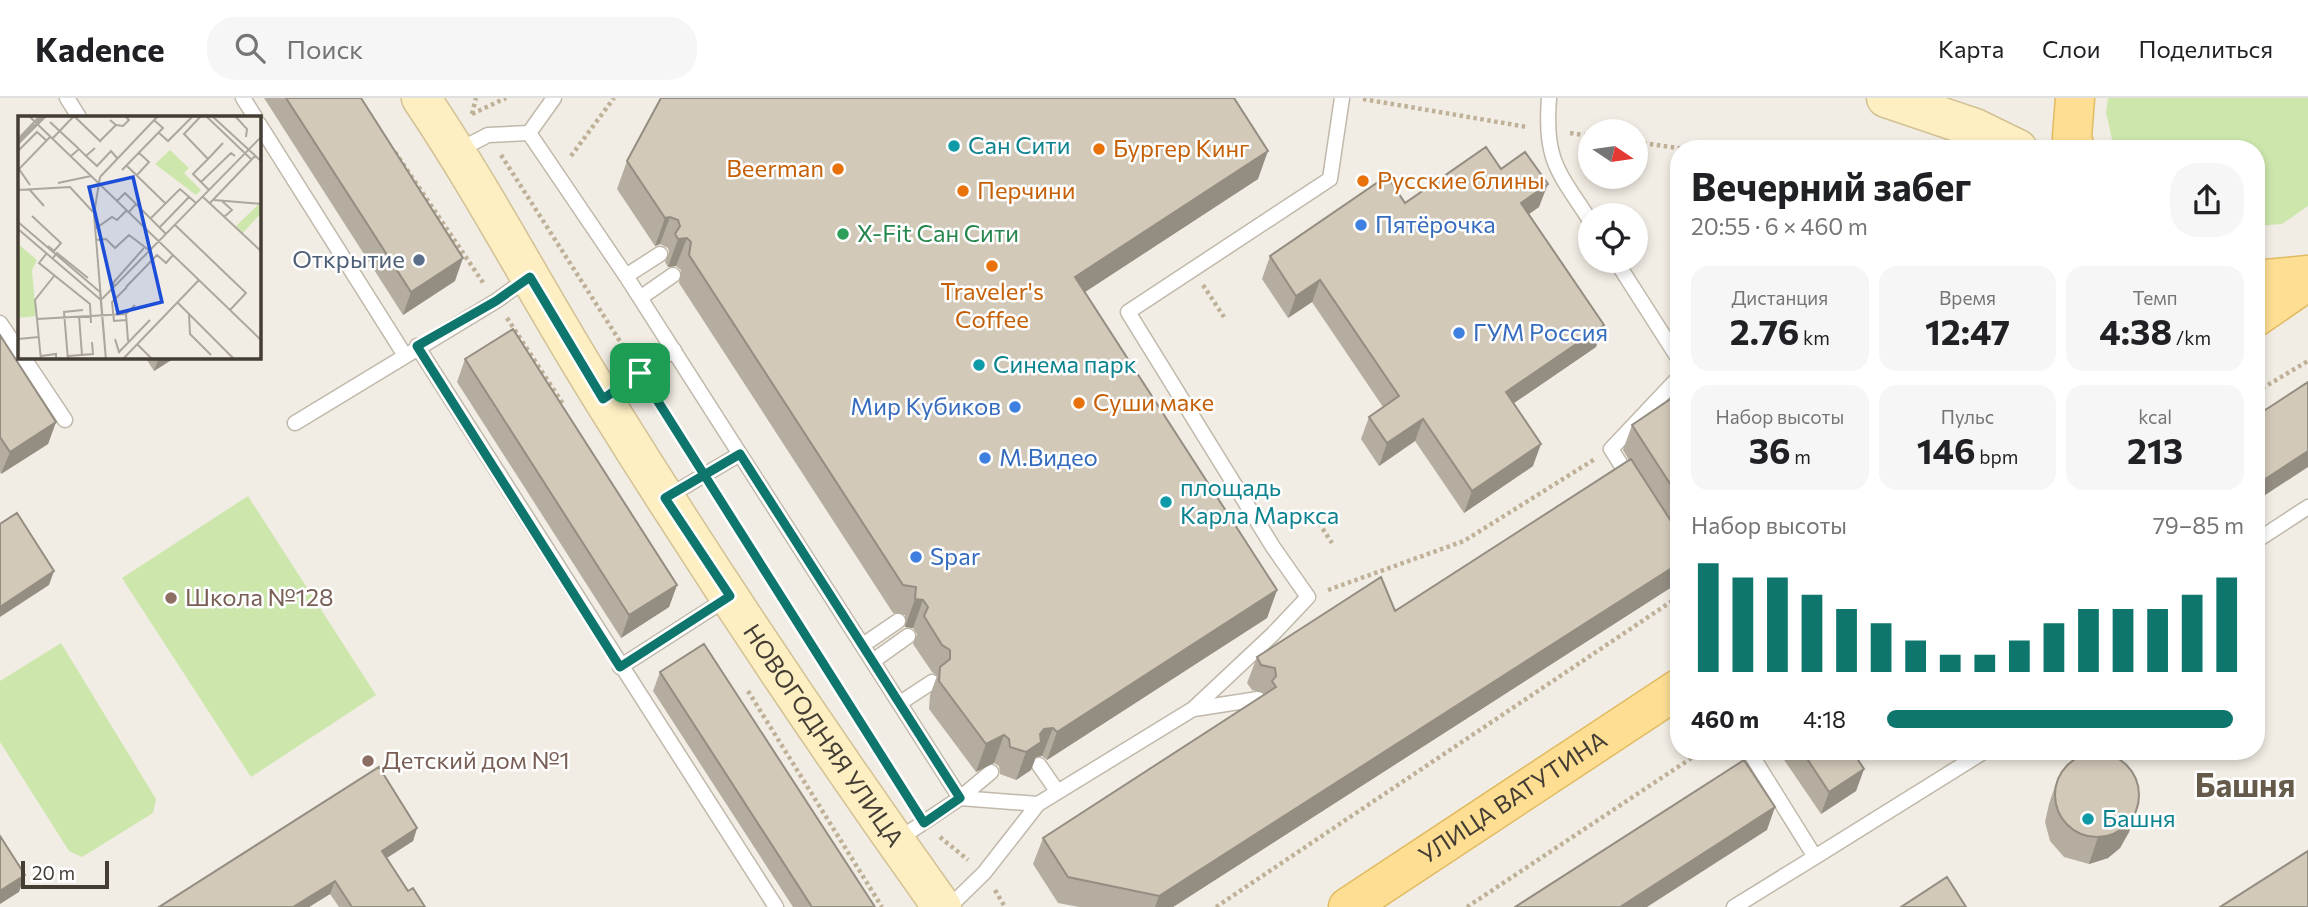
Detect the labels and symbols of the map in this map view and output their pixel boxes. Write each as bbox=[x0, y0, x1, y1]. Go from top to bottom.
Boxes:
inset map bbox=[18, 116, 261, 359]
north arrow bbox=[1578, 119, 1648, 189]
place label: Сан Сити bbox=[968, 130, 1070, 159]
place label: Бургер Кинг bbox=[1113, 133, 1250, 162]
marker: Сан Сити bbox=[946, 138, 962, 154]
marker: Бургер Кинг bbox=[1091, 141, 1107, 157]
place label: Beerman bbox=[726, 153, 824, 182]
marker: Beerman bbox=[830, 161, 846, 177]
place label: Русские блины bbox=[1377, 165, 1545, 194]
marker: Русские блины bbox=[1355, 173, 1371, 189]
place label: Перчини bbox=[977, 175, 1076, 204]
marker: Перчини bbox=[955, 183, 971, 199]
place label: Пятёрочка bbox=[1375, 209, 1496, 238]
marker: Пятёрочка bbox=[1353, 217, 1369, 233]
place label: X-Fit Сан Сити bbox=[857, 218, 1019, 247]
marker: X-Fit Сан Сити bbox=[835, 226, 851, 242]
place label: Открытие bbox=[292, 244, 405, 273]
marker: Открытие bbox=[411, 252, 427, 268]
marker: Traveler's Coffee bbox=[984, 258, 1000, 274]
place label: Traveler's Coffee bbox=[940, 276, 1044, 333]
place label: ГУМ Россия bbox=[1473, 317, 1608, 346]
marker: ГУМ Россия bbox=[1451, 325, 1467, 341]
pin bbox=[610, 343, 670, 403]
place label: Синема парк bbox=[993, 349, 1137, 378]
marker: Синема парк bbox=[971, 357, 987, 373]
place label: Суши маке bbox=[1093, 387, 1214, 416]
place label: Мир Кубиков bbox=[850, 391, 1001, 420]
marker: Суши маке bbox=[1071, 395, 1087, 411]
marker: Мир Кубиков bbox=[1007, 399, 1023, 415]
place label: М.Видео bbox=[999, 442, 1098, 471]
marker: М.Видео bbox=[977, 450, 993, 466]
place label: площадь Карла Маркса bbox=[1180, 472, 1339, 529]
marker: площадь Карла Маркса bbox=[1158, 494, 1174, 510]
place label: Spar bbox=[930, 541, 981, 570]
marker: Spar bbox=[908, 549, 924, 565]
place label: Школа №128 bbox=[185, 582, 334, 611]
marker: Школа №128 bbox=[163, 590, 179, 606]
street label: НОВОГОДНЯЯ УЛИЦА bbox=[738, 618, 911, 852]
street label: УЛИЦА ВАТУТИНА bbox=[1413, 724, 1612, 869]
place label: Детский дом №1 bbox=[382, 745, 570, 774]
marker: Детский дом №1 bbox=[360, 753, 376, 769]
district label: Башня bbox=[2195, 764, 2295, 804]
place label: Башня bbox=[2102, 803, 2176, 832]
marker: Башня bbox=[2080, 811, 2096, 827]
scale bar bbox=[21, 858, 108, 890]

